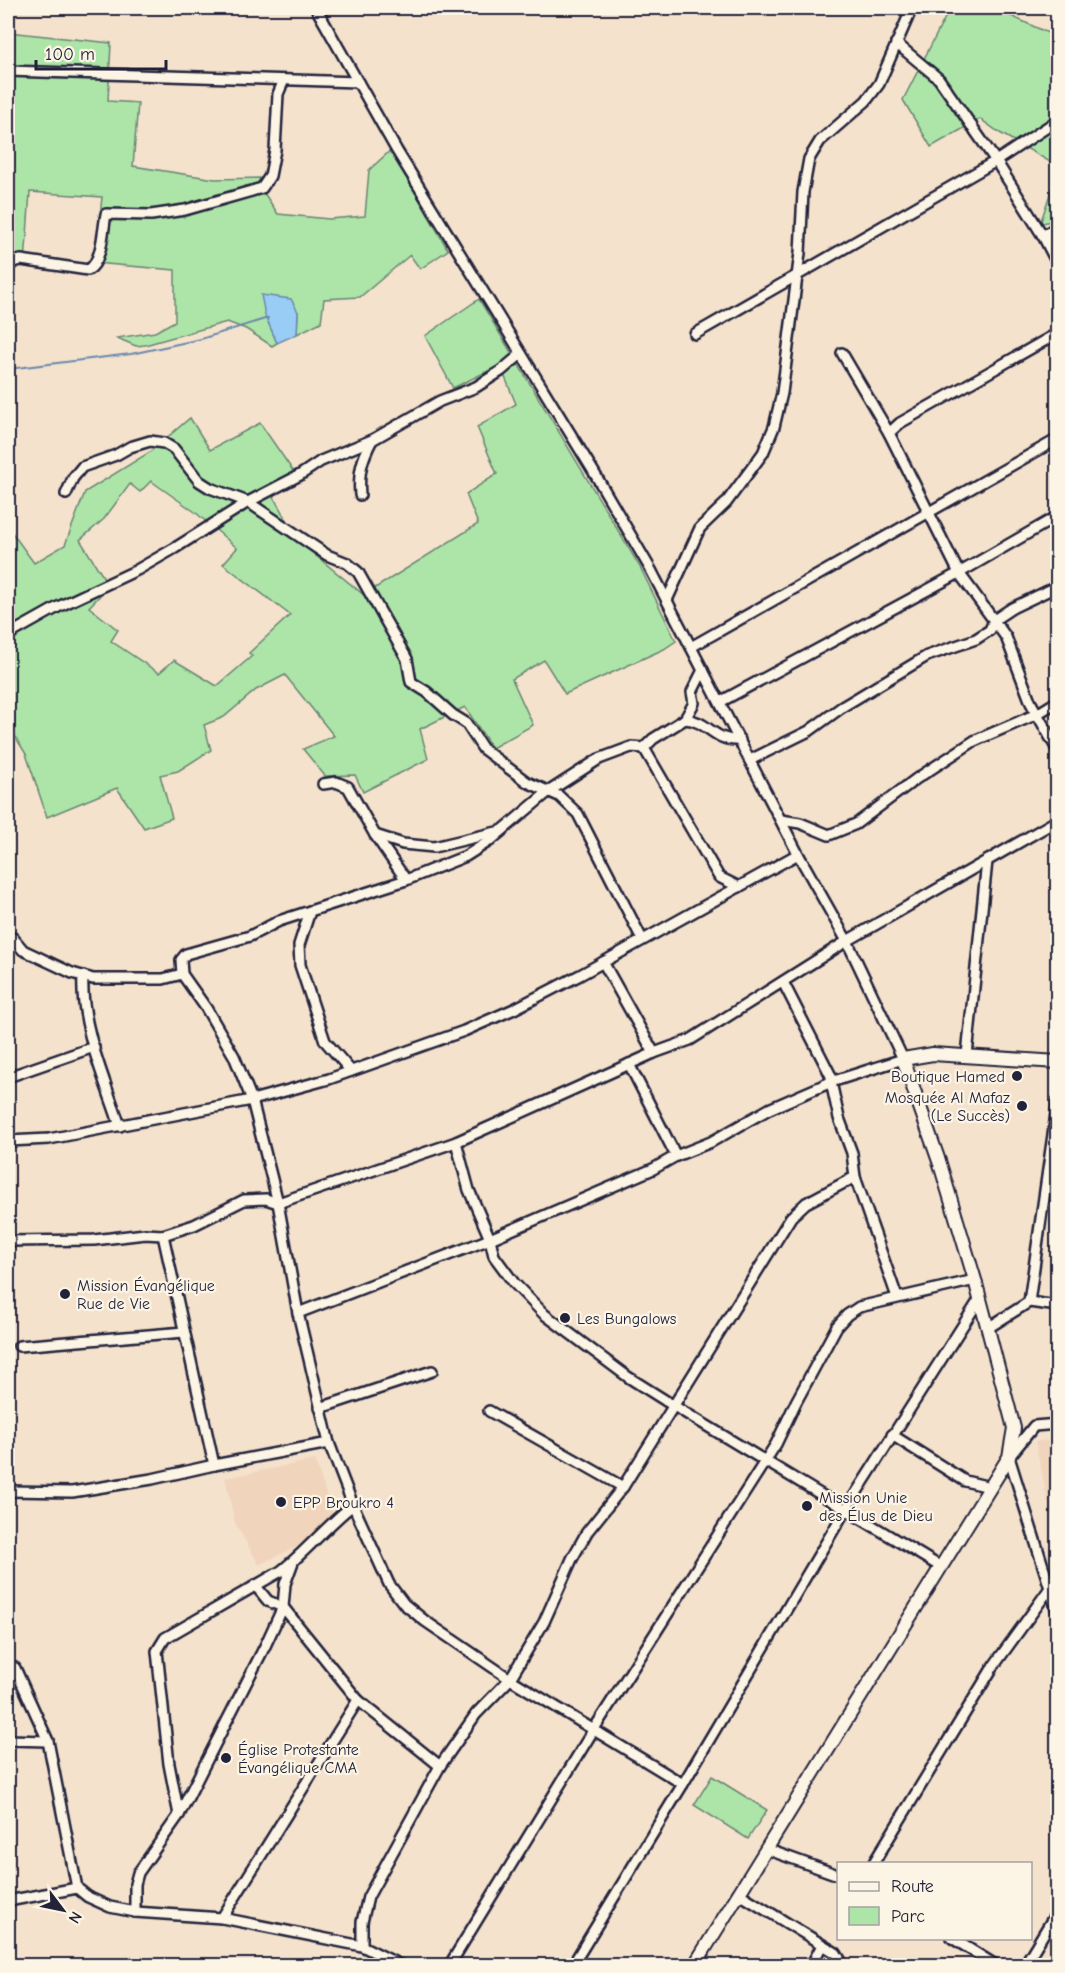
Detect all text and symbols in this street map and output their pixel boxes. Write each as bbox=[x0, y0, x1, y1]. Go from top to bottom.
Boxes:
scale bar bbox=[36, 33, 166, 71]
text: 100 m bbox=[45, 44, 95, 65]
place label: Boutique Hamed bbox=[891, 1068, 1005, 1086]
marker: Boutique Hamed bbox=[1010, 1069, 1024, 1083]
place label: Mosquée Al Mafaz (Le Succès) bbox=[885, 1089, 1010, 1125]
marker: Mosquée Al Mafaz (Le Succès) bbox=[1015, 1099, 1029, 1113]
place label: Mission Évangélique Rue de Vie bbox=[77, 1276, 215, 1313]
marker: Mission Évangélique Rue de Vie bbox=[58, 1287, 72, 1301]
place label: Les Bungalows bbox=[577, 1310, 677, 1328]
marker: Les Bungalows bbox=[558, 1311, 572, 1325]
place label: Mission Unie des Élus de Dieu bbox=[819, 1489, 933, 1525]
place label: EPP Broukro 4 bbox=[293, 1494, 394, 1512]
marker: EPP Broukro 4 bbox=[274, 1495, 288, 1509]
marker: Mission Unie des Élus de Dieu bbox=[800, 1499, 814, 1513]
place label: Église Protestante Évangélique CMA bbox=[238, 1740, 359, 1777]
marker: Église Protestante Évangélique CMA bbox=[219, 1751, 233, 1765]
legend bbox=[837, 1862, 1032, 1940]
text: Route bbox=[891, 1876, 934, 1897]
north arrow bbox=[33, 1880, 93, 1940]
text: Parc bbox=[891, 1906, 925, 1927]
text: N bbox=[64, 1908, 85, 1927]

